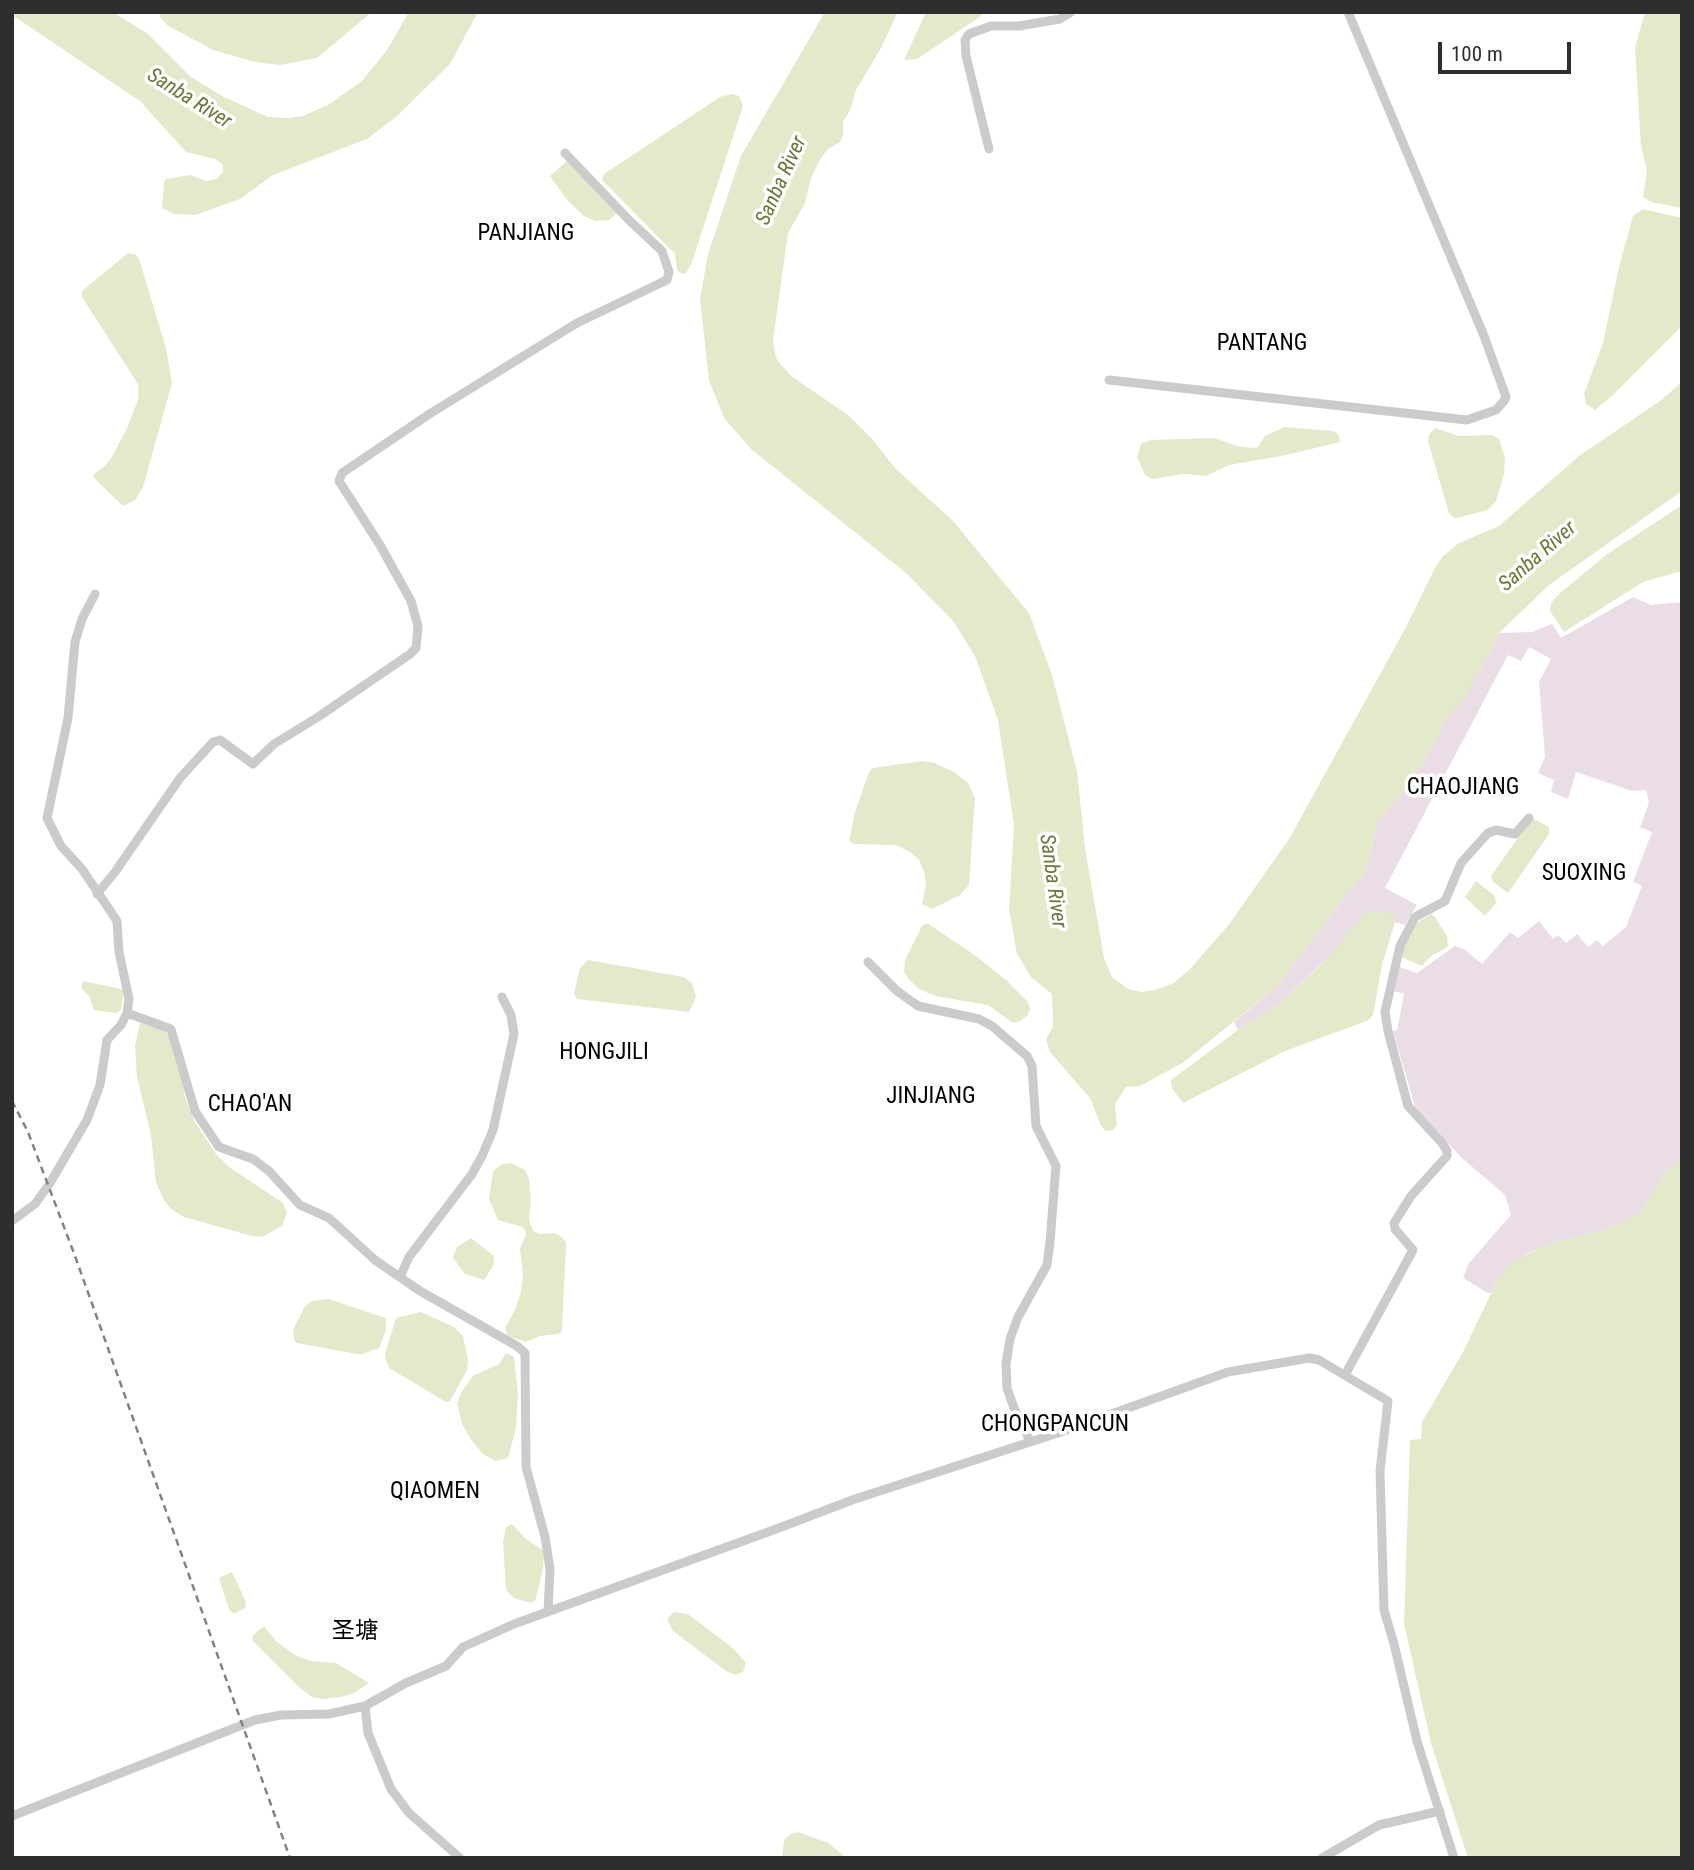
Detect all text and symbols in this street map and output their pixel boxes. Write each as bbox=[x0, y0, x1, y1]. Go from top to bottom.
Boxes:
scale bar bbox=[1442, 28, 1575, 72]
text: 100 m bbox=[1451, 42, 1503, 66]
water label: Sanba River bbox=[142, 63, 236, 135]
water label: Sanba River bbox=[751, 133, 813, 229]
district label: PANJIANG bbox=[471, 220, 581, 248]
district label: PANTANG bbox=[1211, 330, 1313, 358]
water label: Sanba River bbox=[1494, 516, 1582, 598]
district label: CHAOJIANG bbox=[1399, 774, 1527, 802]
water label: Sanba River bbox=[1033, 832, 1071, 930]
district label: SUOXING bbox=[1536, 860, 1632, 888]
district label: HONGJILI bbox=[552, 1039, 656, 1067]
district label: JINJIANG bbox=[879, 1083, 983, 1111]
district label: CHAO'AN bbox=[202, 1091, 298, 1119]
district label: CHONGPANCUN bbox=[971, 1411, 1139, 1439]
district label: QIAOMEN bbox=[384, 1478, 486, 1506]
district label: 圣塘 bbox=[332, 1618, 378, 1646]

